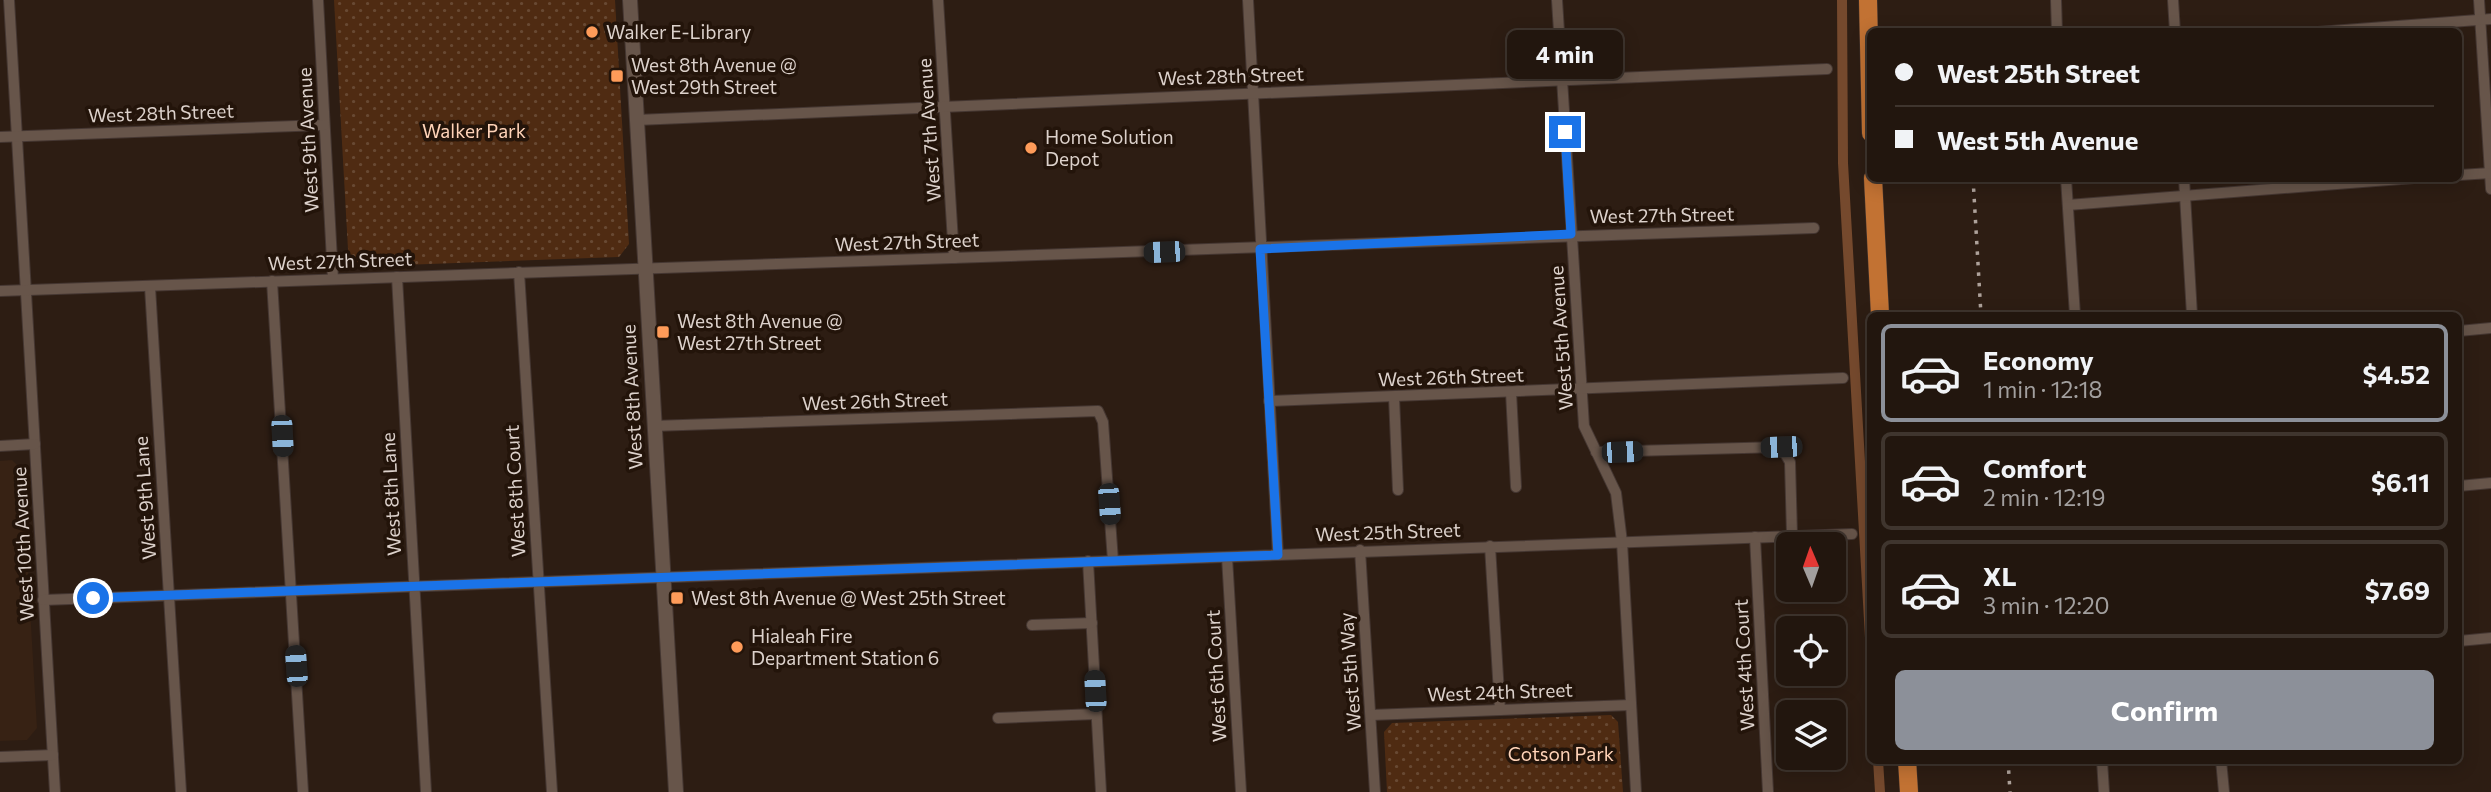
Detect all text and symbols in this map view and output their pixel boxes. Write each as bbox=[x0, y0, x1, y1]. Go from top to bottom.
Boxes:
place label: Walker E-Library bbox=[606, 20, 751, 43]
marker: Walker E-Library bbox=[584, 24, 600, 40]
callout: 4 min bbox=[1507, 31, 1623, 80]
text: 4 min bbox=[1536, 40, 1594, 68]
place label: West 8th Avenue @ West 29th Street bbox=[631, 53, 797, 98]
text: West 25th Street bbox=[1937, 57, 2140, 88]
street label: West 7th Avenue bbox=[912, 58, 945, 203]
street label: West 28th Street bbox=[1158, 61, 1305, 90]
street label: West 9th Avenue bbox=[292, 67, 323, 213]
marker: West 8th Avenue @ West 29th Street bbox=[609, 68, 625, 84]
street label: West 28th Street bbox=[88, 98, 235, 127]
route end bbox=[1549, 116, 1581, 148]
park label: Walker Park bbox=[422, 119, 526, 142]
text: West 5th Avenue bbox=[1937, 124, 2138, 155]
place label: Home Solution Depot bbox=[1045, 125, 1174, 170]
marker: Home Solution Depot bbox=[1023, 140, 1039, 156]
street label: West 27th Street bbox=[1589, 202, 1735, 227]
street label: West 27th Street bbox=[834, 227, 980, 256]
car bbox=[1143, 241, 1186, 263]
street label: West 27th Street bbox=[267, 246, 413, 275]
street label: West 5th Avenue bbox=[1544, 265, 1577, 411]
place label: West 8th Avenue @ West 27th Street bbox=[677, 309, 843, 354]
street label: West 8th Avenue bbox=[616, 324, 647, 470]
marker: West 8th Avenue @ West 27th Street bbox=[655, 324, 671, 340]
icon: car bbox=[1899, 342, 1962, 405]
text: Economy bbox=[1983, 344, 2094, 375]
text: $4.52 bbox=[2362, 358, 2430, 389]
street label: West 26th Street bbox=[1378, 362, 1525, 391]
text: 1 min · 12:18 bbox=[1983, 375, 2102, 403]
street label: West 26th Street bbox=[802, 386, 949, 415]
car bbox=[271, 414, 294, 458]
street label: West 8th Court bbox=[500, 424, 529, 558]
street label: West 8th Lane bbox=[376, 432, 405, 556]
street label: West 9th Lane bbox=[129, 436, 160, 561]
car bbox=[1760, 436, 1803, 458]
car bbox=[1601, 441, 1644, 463]
icon: car bbox=[1899, 450, 1962, 513]
text: Comfort bbox=[1983, 452, 2086, 483]
street label: West 10th Avenue bbox=[7, 466, 38, 622]
text: $6.11 bbox=[2371, 466, 2430, 497]
car bbox=[1098, 482, 1121, 526]
text: 2 min · 12:19 bbox=[1983, 483, 2105, 511]
street label: West 25th Street bbox=[1315, 517, 1461, 546]
north arrow bbox=[1776, 532, 1846, 602]
map controls bbox=[1776, 532, 1846, 770]
icon: car bbox=[1899, 558, 1962, 621]
text: XL bbox=[1983, 560, 2017, 591]
text: $7.69 bbox=[2365, 574, 2430, 605]
route start bbox=[77, 582, 109, 614]
place label: West 8th Avenue @ West 25th Street bbox=[691, 586, 1006, 609]
marker: West 8th Avenue @ West 25th Street bbox=[669, 590, 685, 606]
text: 3 min · 12:20 bbox=[1983, 591, 2110, 619]
street label: West 4th Court bbox=[1729, 598, 1758, 732]
street label: West 6th Court bbox=[1201, 609, 1230, 743]
street label: West 5th Way bbox=[1334, 612, 1365, 732]
button: locate bbox=[1776, 616, 1846, 686]
place label: Hialeah Fire Department Station 6 bbox=[751, 624, 939, 669]
marker: Hialeah Fire Department Station 6 bbox=[729, 639, 745, 655]
car bbox=[285, 644, 308, 688]
car bbox=[1084, 669, 1107, 713]
button: Confirm bbox=[1895, 670, 2434, 750]
street label: West 24th Street bbox=[1427, 677, 1573, 706]
button: layers bbox=[1776, 700, 1846, 770]
park label: Cotson Park bbox=[1508, 742, 1614, 765]

